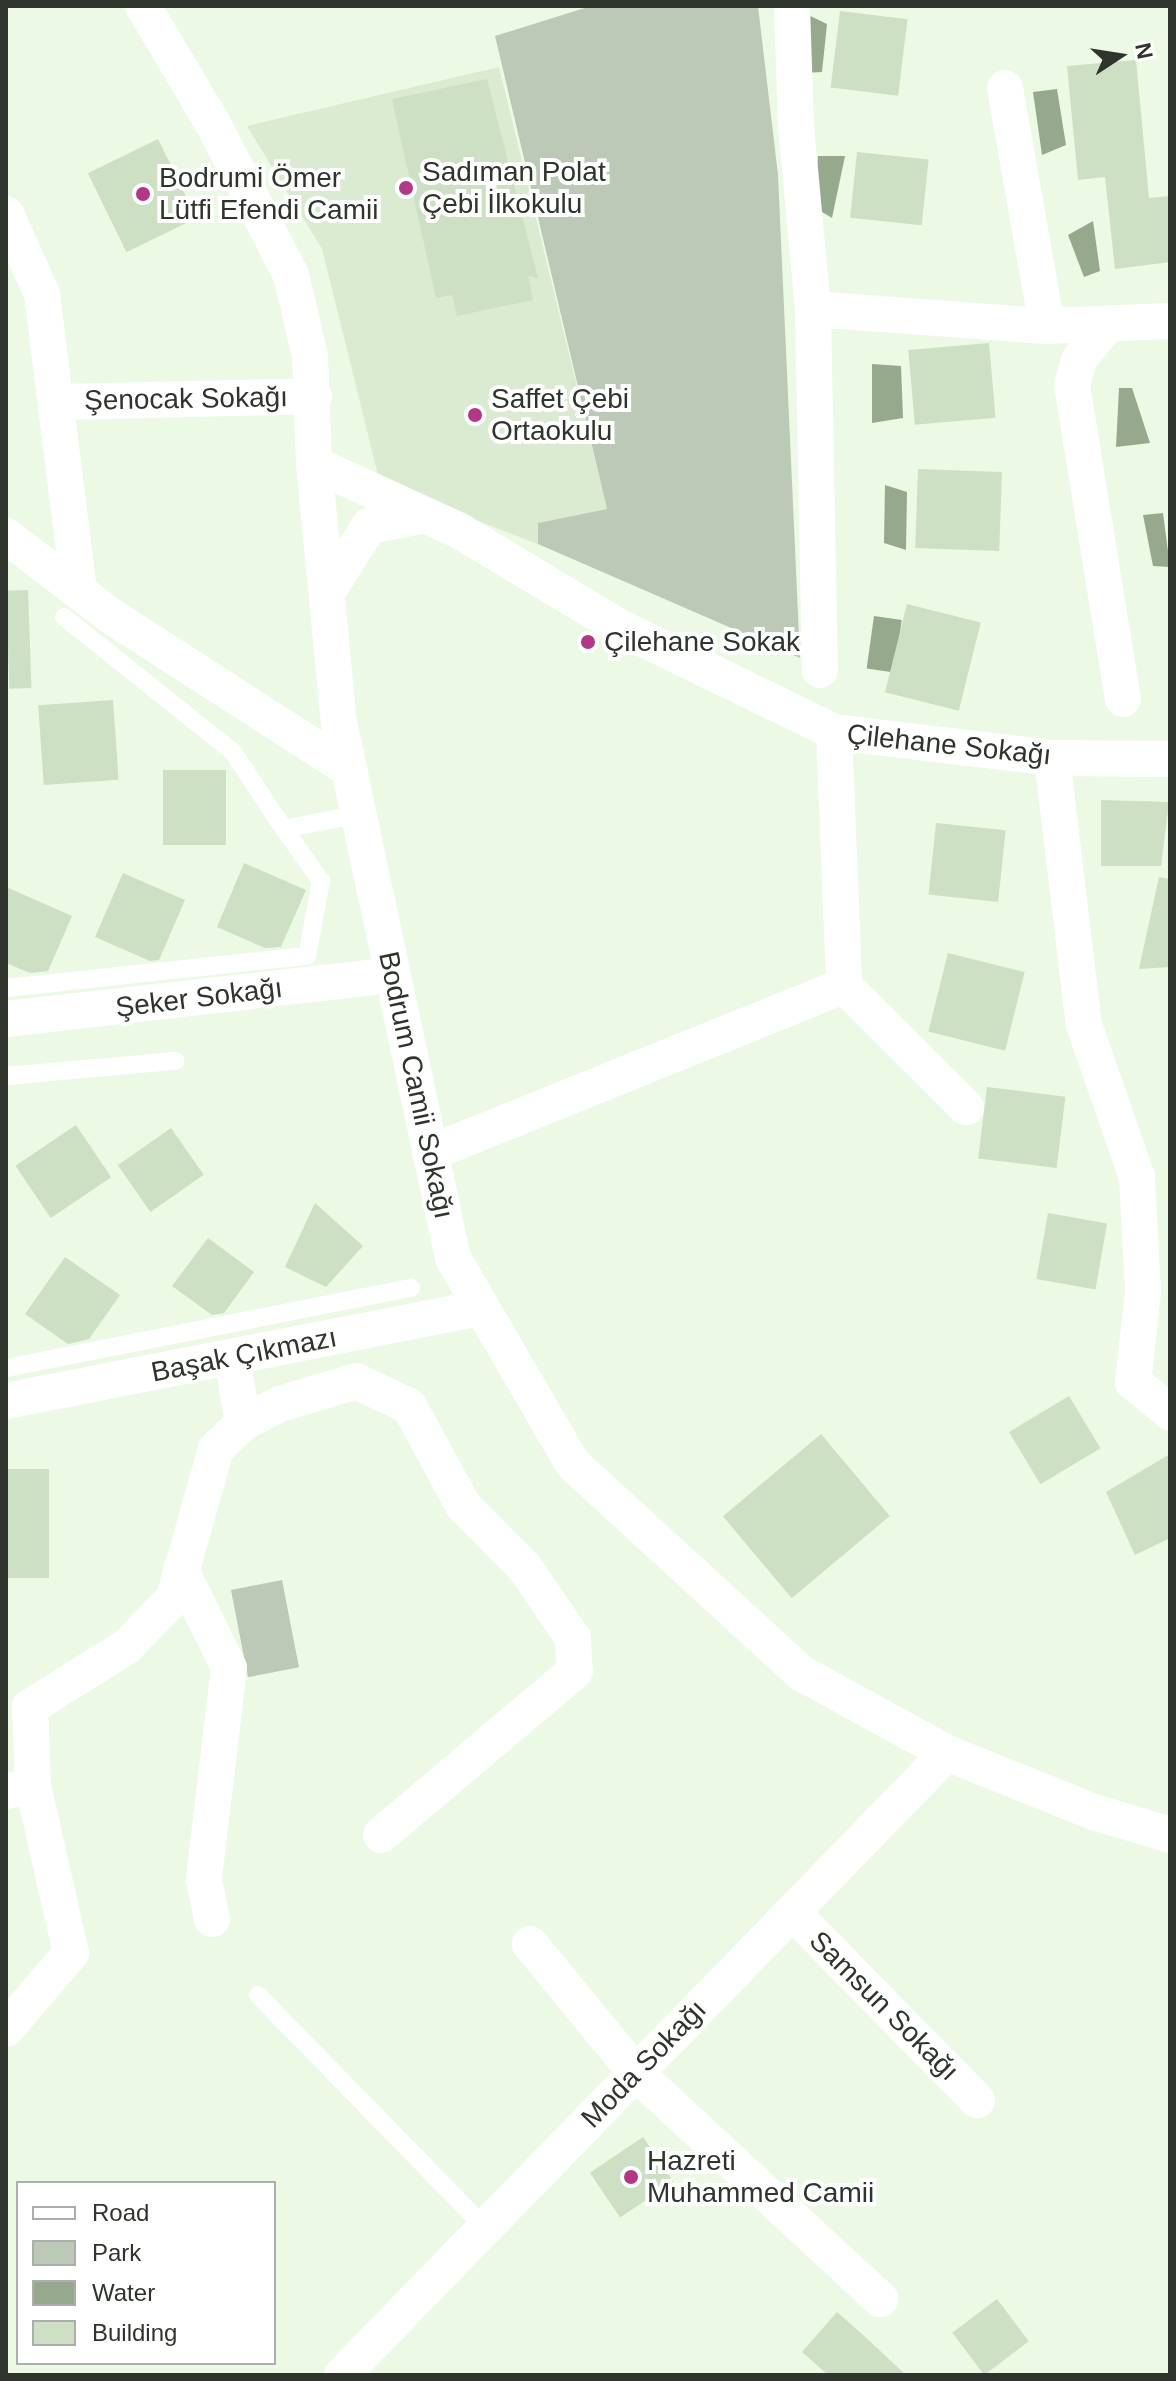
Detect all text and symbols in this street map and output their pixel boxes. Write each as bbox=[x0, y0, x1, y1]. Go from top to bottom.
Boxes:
north arrow bbox=[1080, 16, 1160, 96]
text: N bbox=[1130, 41, 1158, 61]
place label: Sadıman Polat Çebi İlkokulu bbox=[422, 155, 606, 221]
place label: Bodrumi Ömer Lütfi Efendi Camii bbox=[159, 161, 378, 227]
marker: Sadıman Polat Çebi İlkokulu bbox=[397, 179, 415, 197]
marker: Bodrumi Ömer Lütfi Efendi Camii bbox=[134, 185, 152, 203]
street label: Şenocak Sokağı bbox=[84, 380, 288, 418]
place label: Saffet Çebi Ortaokulu bbox=[491, 382, 629, 448]
marker: Saffet Çebi Ortaokulu bbox=[466, 406, 484, 424]
place label: Çilehane Sokak bbox=[604, 625, 800, 659]
marker: Çilehane Sokak bbox=[579, 633, 597, 651]
street label: Çilehane Sokağı bbox=[845, 718, 1053, 772]
street label: Bodrum Camii Sokağı bbox=[371, 948, 461, 1222]
street label: Şeker Sokağı bbox=[114, 971, 284, 1025]
street label: Başak Çıkmazı bbox=[148, 1321, 340, 1389]
street label: Samsun Sokağı bbox=[802, 1924, 966, 2088]
street label: Moda Sokağı bbox=[575, 1993, 713, 2135]
place label: Hazreti Muhammed Camii bbox=[647, 2144, 874, 2210]
marker: Hazreti Muhammed Camii bbox=[622, 2168, 640, 2186]
legend bbox=[16, 2181, 276, 2365]
text: Road bbox=[92, 2199, 149, 2226]
text: Park bbox=[92, 2239, 141, 2266]
text: Water bbox=[92, 2279, 155, 2306]
text: Building bbox=[92, 2319, 177, 2346]

